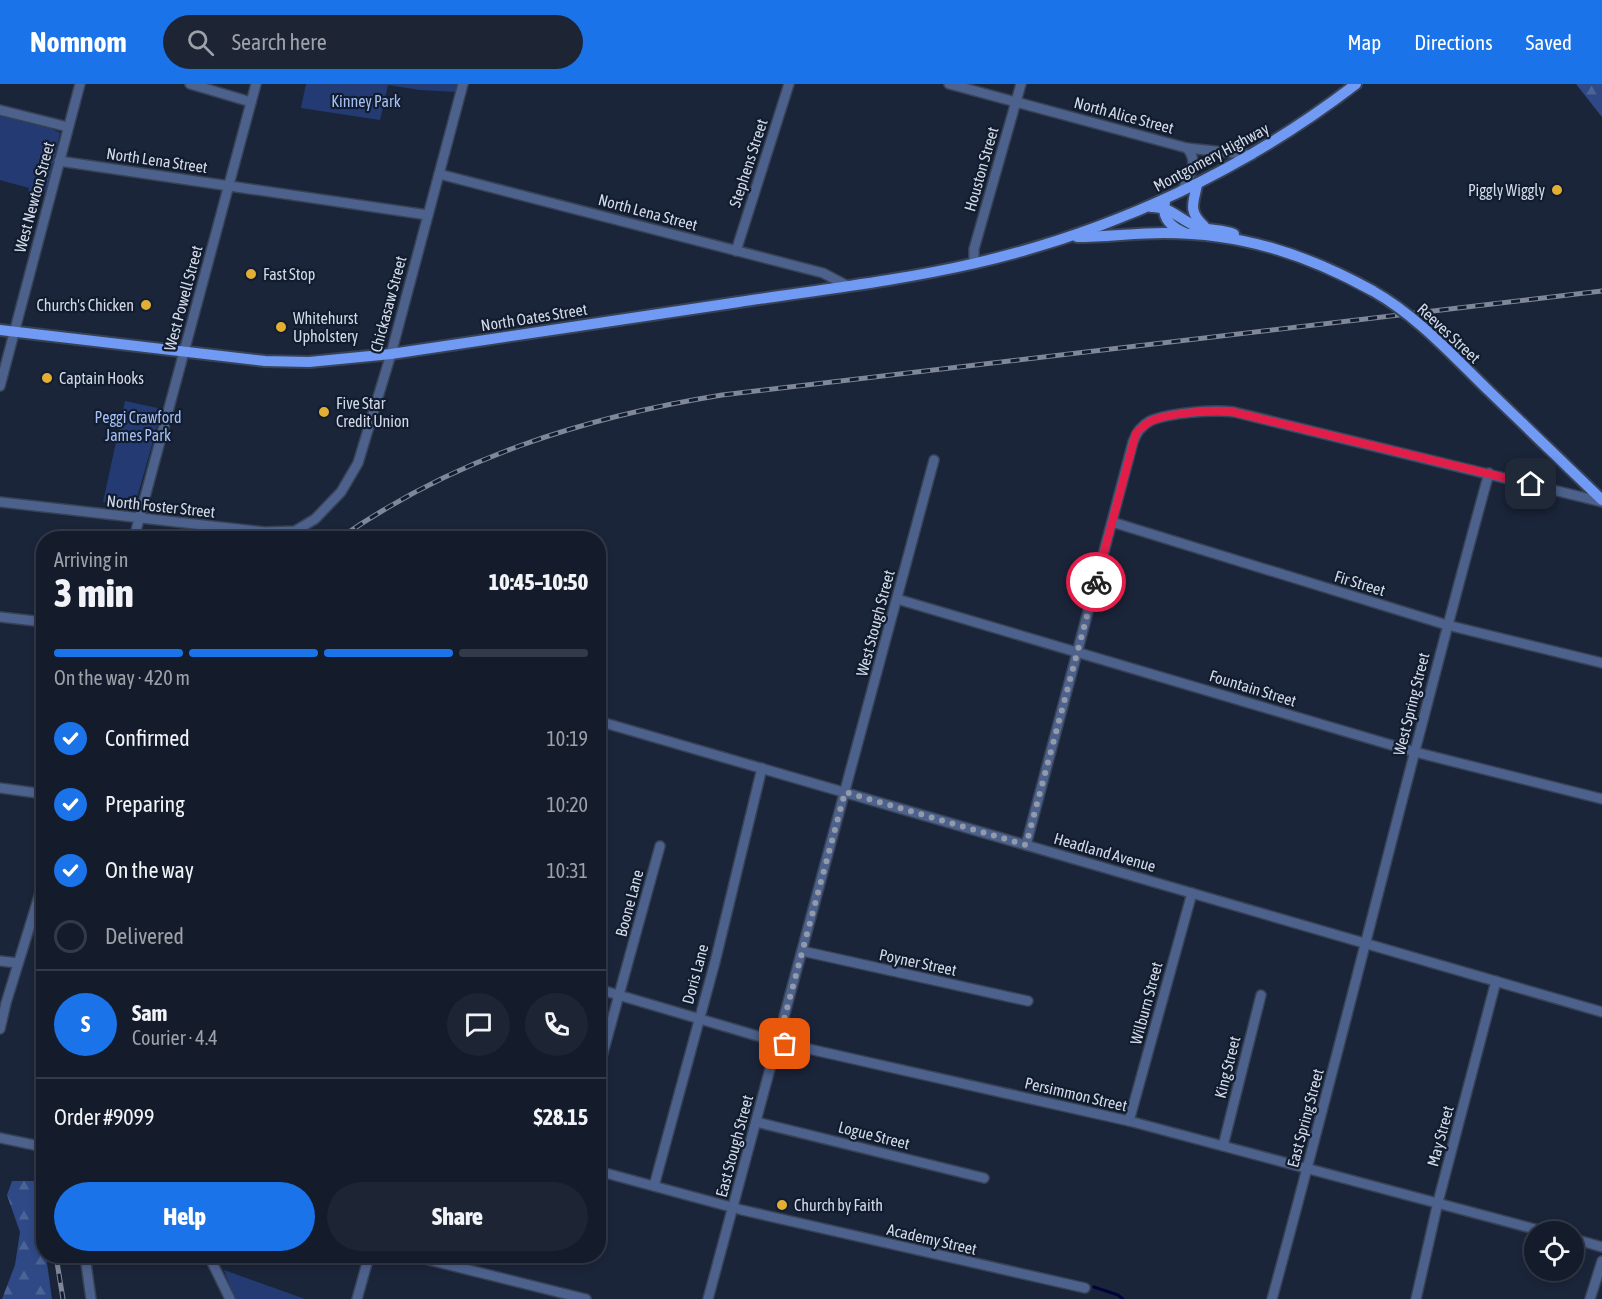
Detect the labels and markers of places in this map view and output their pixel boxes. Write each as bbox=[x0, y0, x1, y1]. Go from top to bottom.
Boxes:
place label: Piggly Wiggly bbox=[1468, 181, 1545, 200]
marker: Piggly Wiggly bbox=[1550, 183, 1564, 197]
place label: Fast Stop bbox=[263, 265, 315, 284]
marker: Fast Stop bbox=[244, 267, 258, 281]
place label: Church's Chicken bbox=[36, 296, 134, 314]
marker: Church's Chicken bbox=[139, 298, 153, 312]
place label: Whitehurst Upholstery bbox=[293, 309, 359, 346]
marker: Whitehurst Upholstery bbox=[274, 320, 288, 334]
place label: Captain Hooks bbox=[59, 369, 144, 388]
marker: Captain Hooks bbox=[40, 371, 54, 385]
place label: Five Star Credit Union bbox=[336, 394, 409, 430]
marker: Five Star Credit Union bbox=[317, 405, 331, 419]
pin bbox=[1505, 458, 1556, 509]
pin bbox=[759, 1018, 810, 1069]
place label: Church by Faith bbox=[794, 1196, 883, 1215]
marker: Church by Faith bbox=[775, 1198, 789, 1212]

